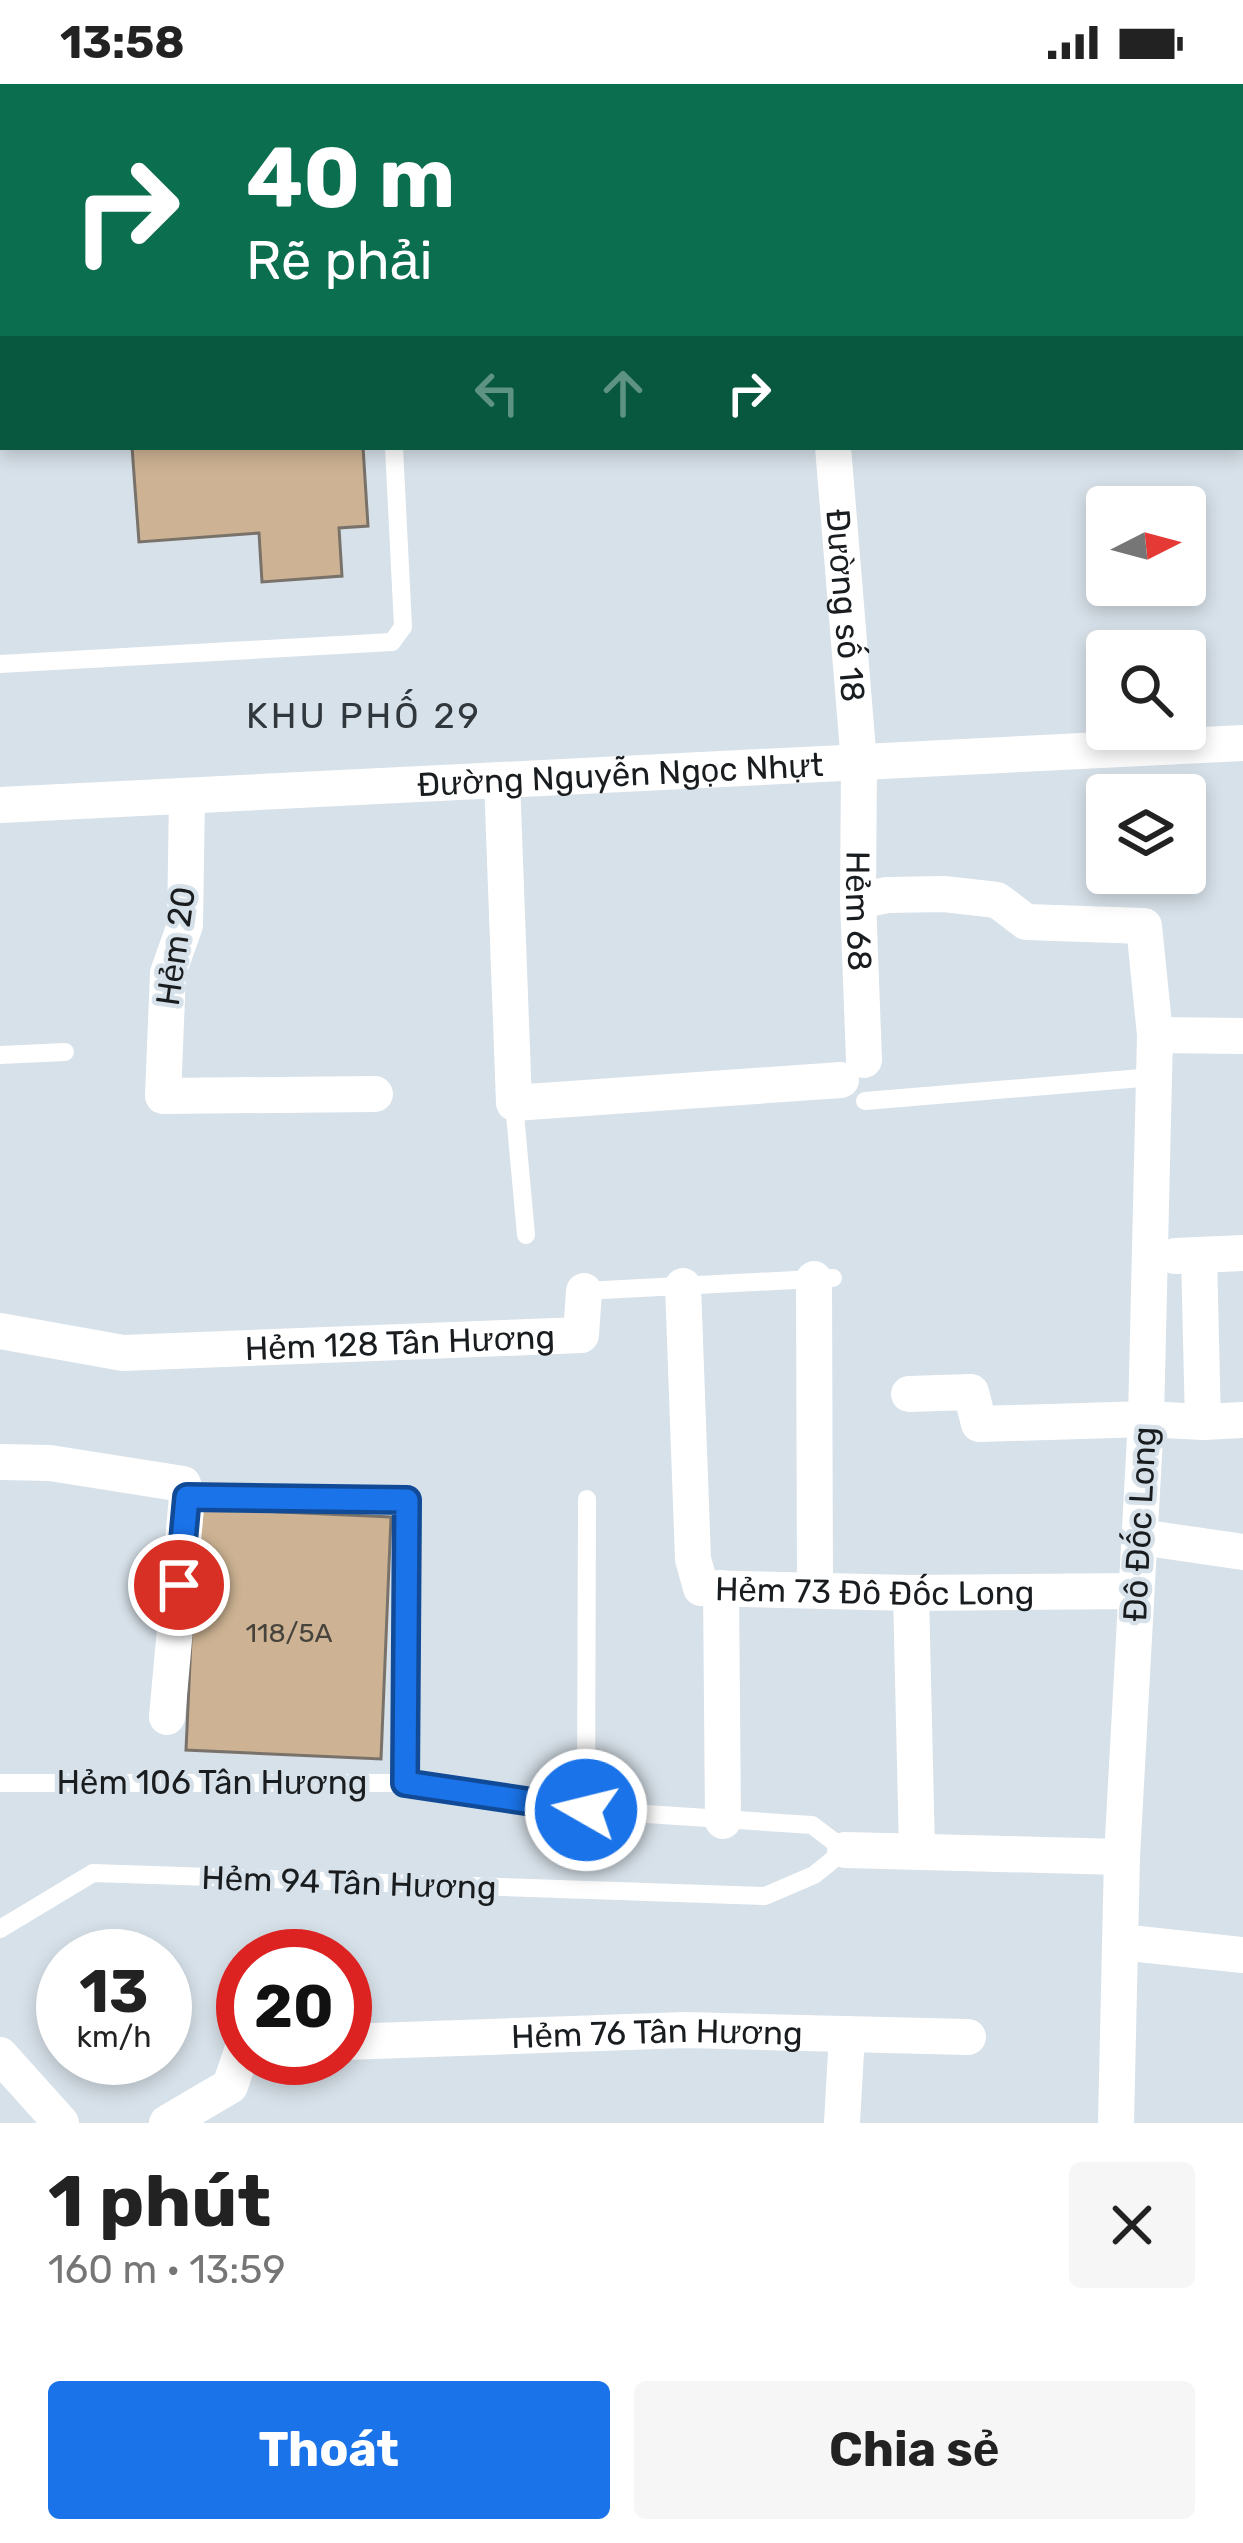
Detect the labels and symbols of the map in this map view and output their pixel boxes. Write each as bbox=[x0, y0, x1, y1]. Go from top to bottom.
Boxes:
north arrow bbox=[1086, 486, 1206, 606]
street label: Đường số 18 bbox=[818, 507, 873, 704]
district label: KHU PHỐ 29 bbox=[246, 689, 482, 737]
street label: Đường Nguyễn Ngọc Nhựt bbox=[416, 745, 824, 804]
street label: Hẻm 68 bbox=[838, 851, 880, 972]
street label: Hẻm 20 bbox=[148, 884, 203, 1008]
street label: Hẻm 128 Tân Hương bbox=[244, 1317, 556, 1368]
street label: Đô Đốc Long bbox=[1114, 1425, 1164, 1623]
pin bbox=[128, 1534, 230, 1636]
street label: Hẻm 73 Đô Đốc Long bbox=[714, 1569, 1035, 1613]
house number: 118/5A bbox=[245, 1617, 333, 1649]
position arrow bbox=[523, 1747, 649, 1873]
street label: Hẻm 106 Tân Hương bbox=[57, 1763, 367, 1802]
street label: Hẻm 94 Tân Hương bbox=[201, 1858, 497, 1907]
speed limit sign: 20 bbox=[216, 1929, 372, 2085]
street label: Hẻm 76 Tân Hương bbox=[510, 2011, 803, 2056]

